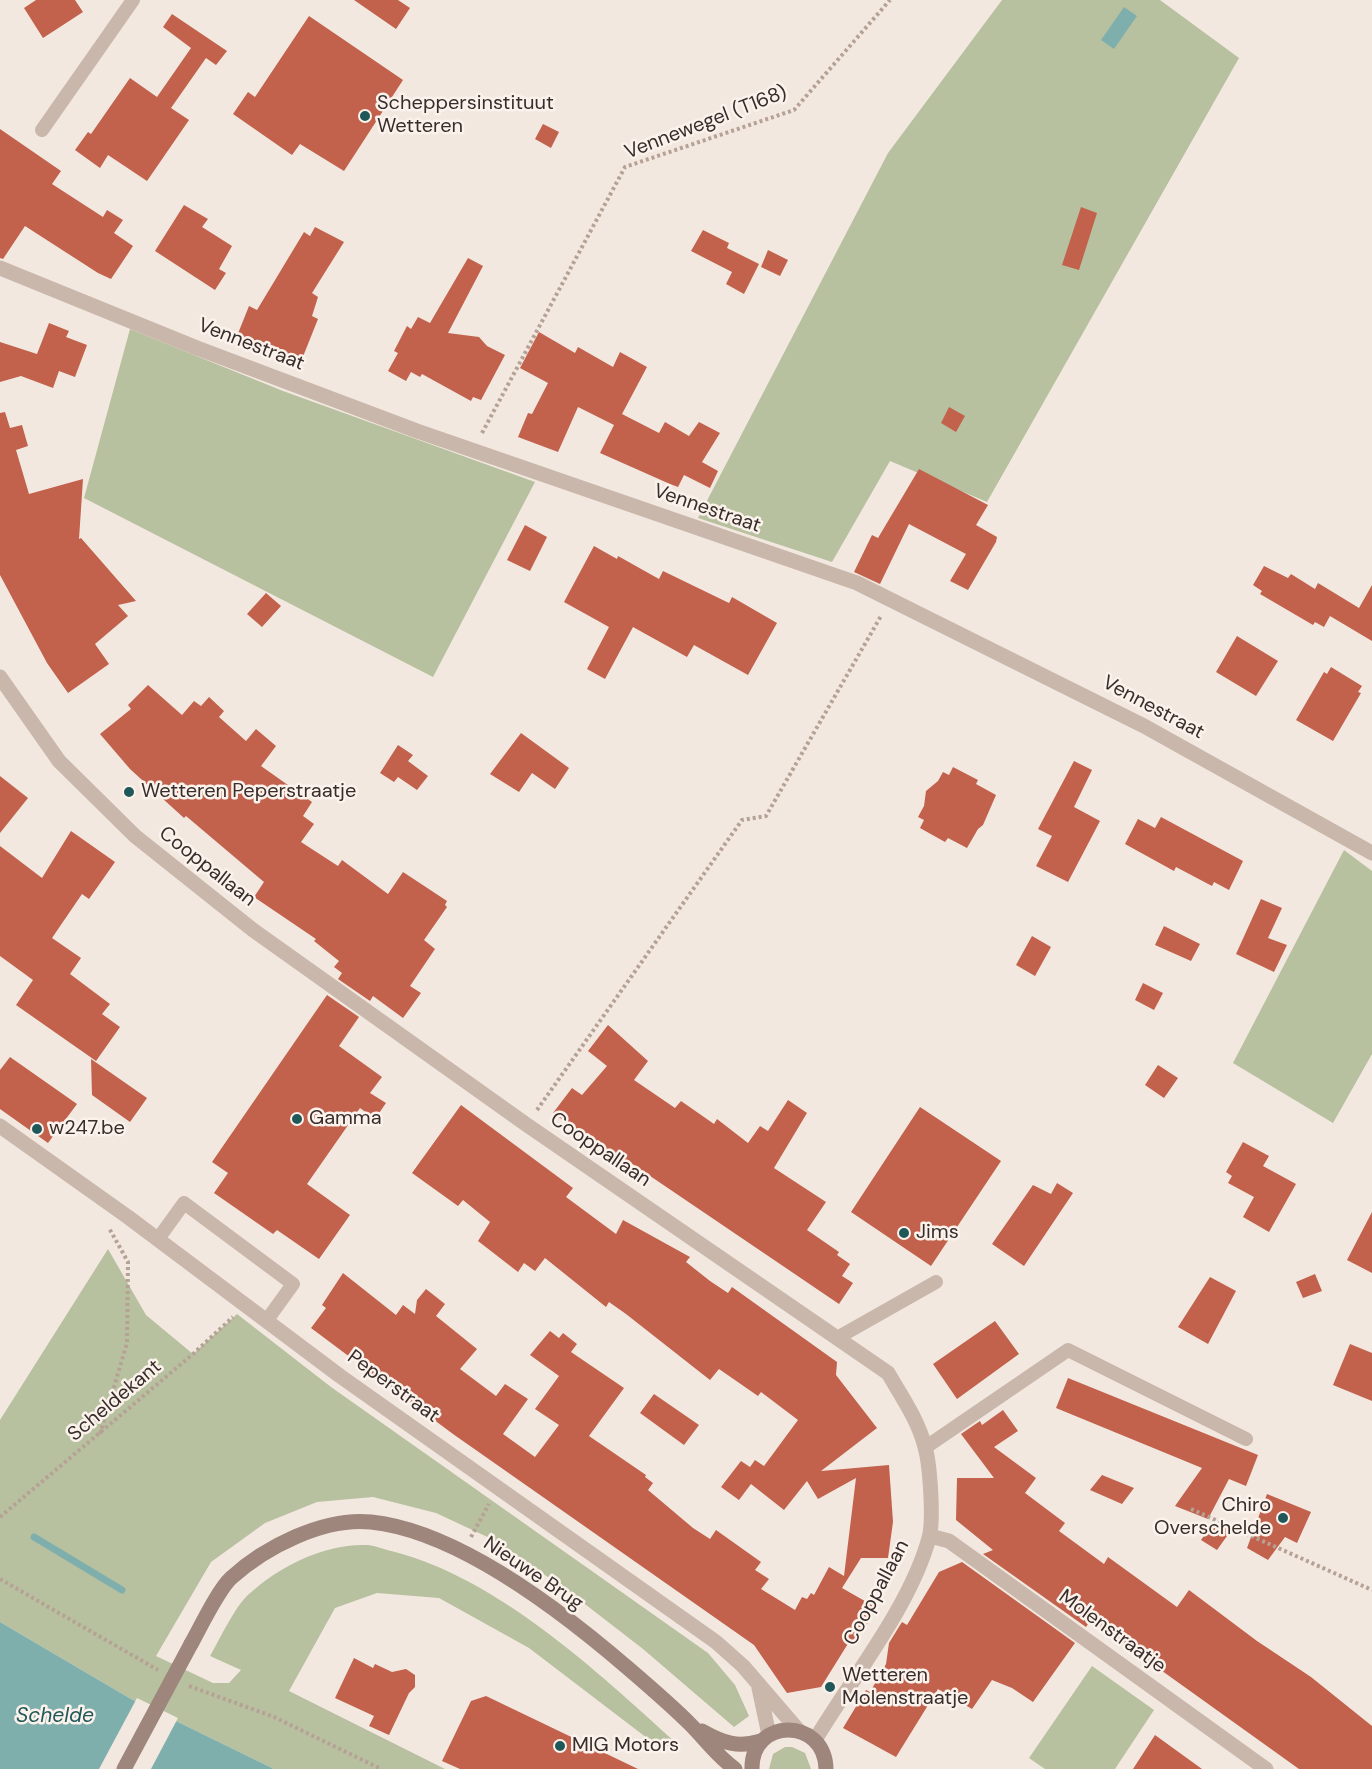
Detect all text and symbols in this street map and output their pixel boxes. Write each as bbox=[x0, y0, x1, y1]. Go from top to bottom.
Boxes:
street label: Vennewegel (T168) bbox=[622, 81, 790, 165]
place label: Scheppersinstituut Wetteren bbox=[377, 92, 554, 139]
marker: Scheppersinstituut Wetteren bbox=[358, 109, 372, 123]
street label: Vennestraat bbox=[194, 314, 308, 376]
street label: Vennestraat bbox=[650, 479, 764, 539]
street label: Vennestraat bbox=[1098, 671, 1208, 745]
place label: Wetteren Peperstraatje bbox=[141, 780, 356, 804]
marker: Wetteren Peperstraatje bbox=[122, 785, 136, 799]
street label: Cooppallaan bbox=[154, 822, 260, 912]
place label: Gamma bbox=[309, 1107, 382, 1131]
street label: Cooppallaan bbox=[545, 1108, 655, 1192]
marker: Gamma bbox=[290, 1112, 304, 1126]
place label: w247.be bbox=[49, 1117, 125, 1141]
marker: w247.be bbox=[30, 1122, 44, 1136]
place label: Jims bbox=[916, 1221, 959, 1245]
marker: Jims bbox=[897, 1226, 911, 1240]
street label: Peperstraat bbox=[342, 1346, 444, 1428]
street label: Scheldekant bbox=[63, 1355, 167, 1447]
place label: Chiro Overschelde bbox=[1154, 1494, 1271, 1541]
marker: Chiro Overschelde bbox=[1276, 1511, 1290, 1525]
street label: Nieuwe Brug bbox=[479, 1532, 587, 1616]
street label: Cooppallaan bbox=[839, 1536, 915, 1650]
street label: Molenstraatje bbox=[1054, 1585, 1170, 1679]
place label: Wetteren Molenstraatje bbox=[842, 1664, 968, 1711]
marker: Wetteren Molenstraatje bbox=[823, 1680, 837, 1694]
water label: Schelde bbox=[16, 1703, 94, 1729]
place label: MIG Motors bbox=[572, 1734, 679, 1758]
marker: MIG Motors bbox=[553, 1739, 567, 1753]

